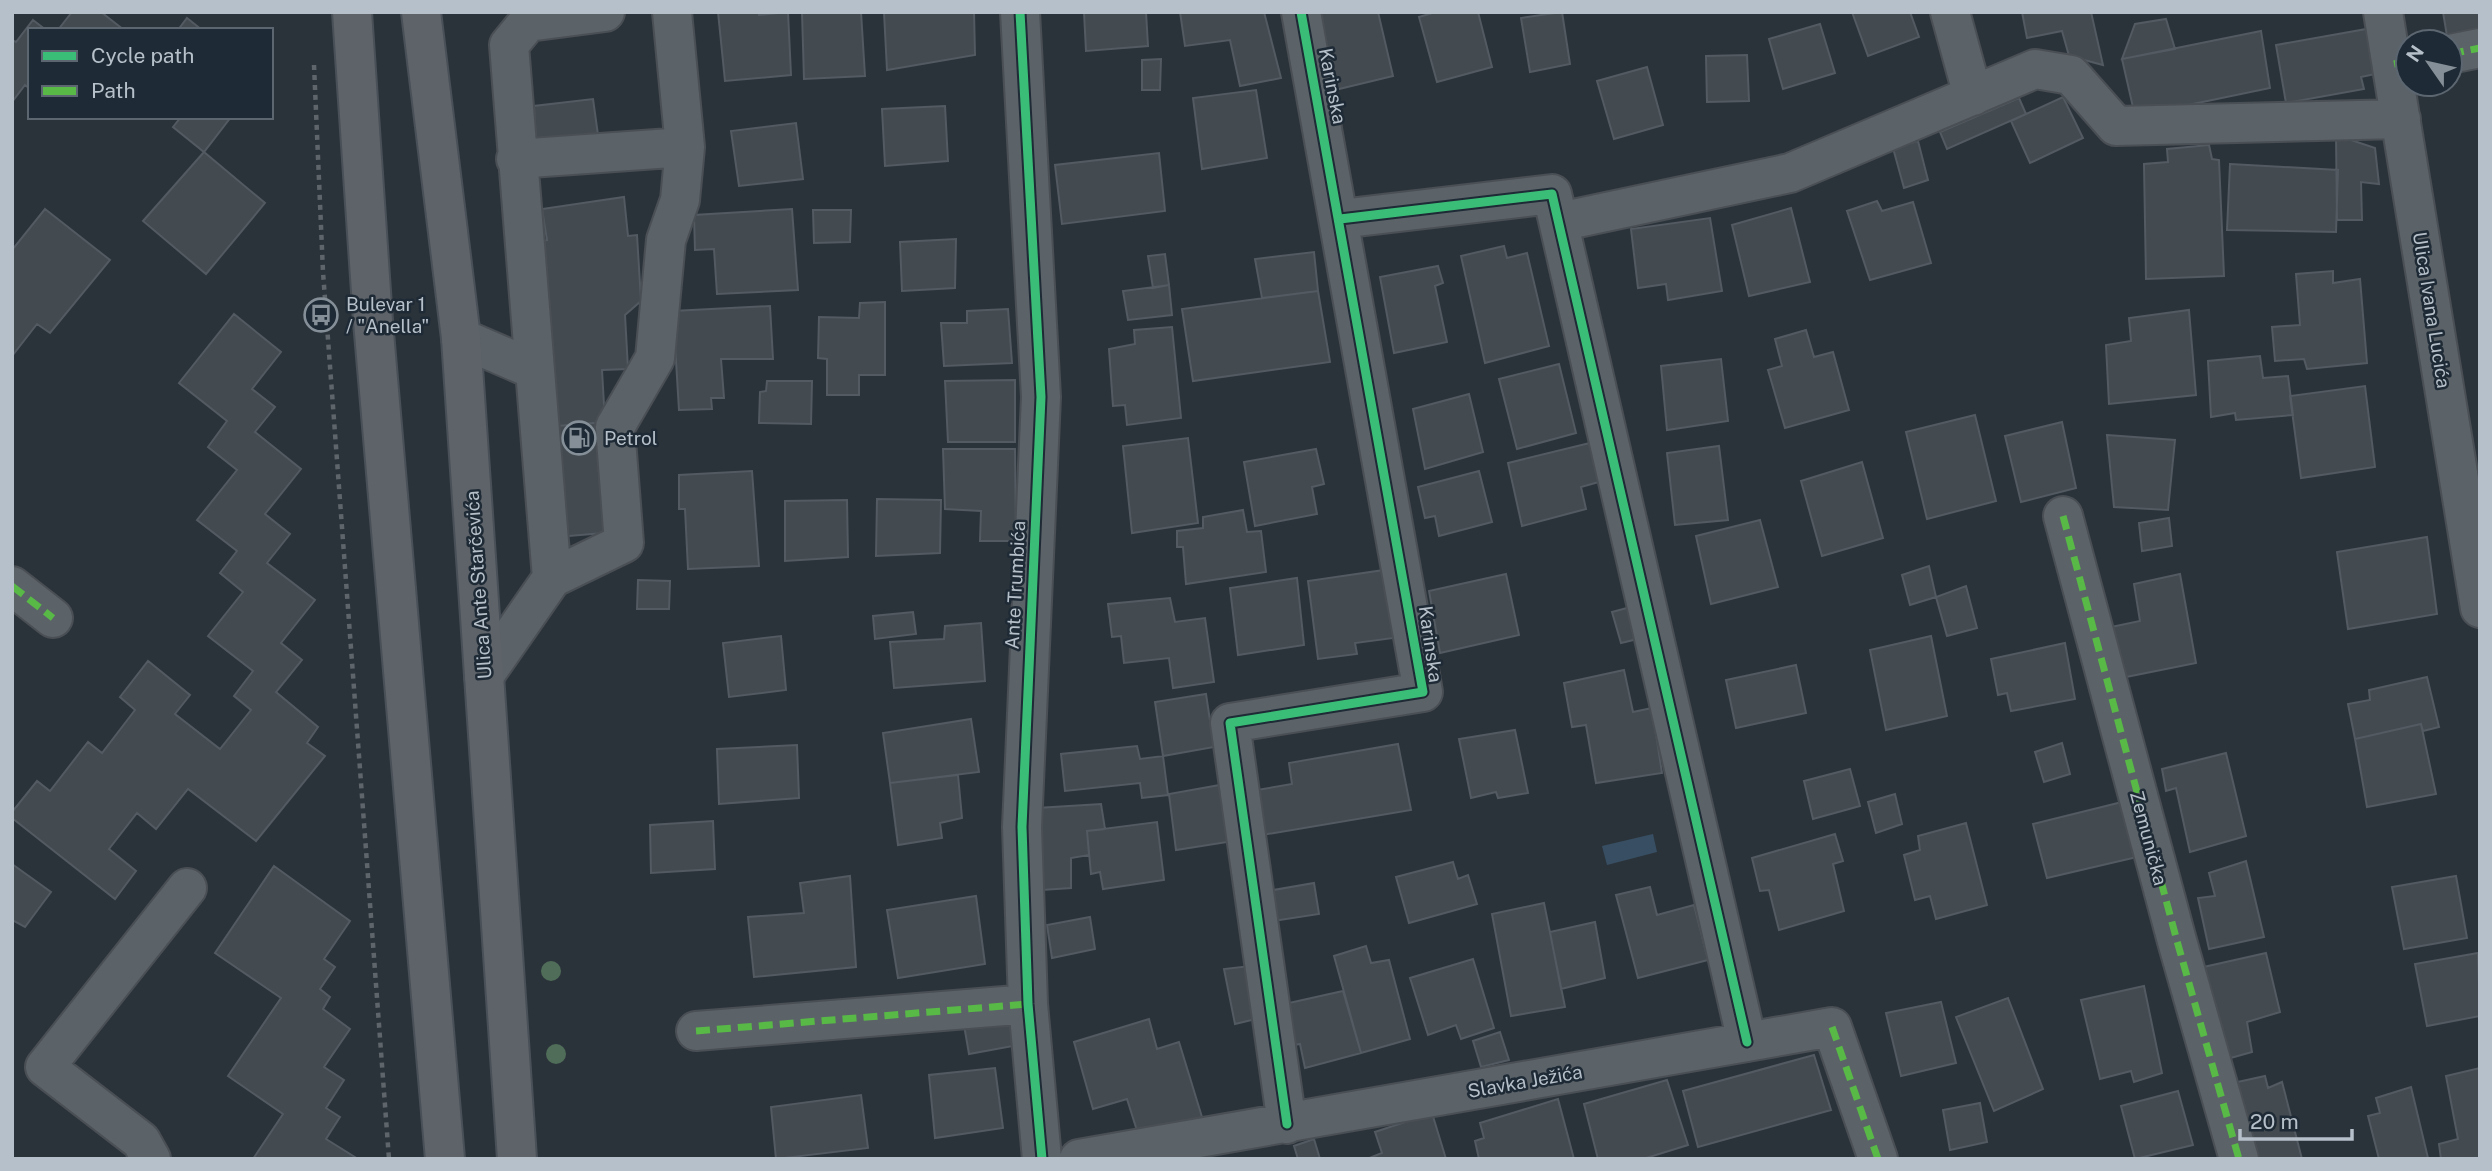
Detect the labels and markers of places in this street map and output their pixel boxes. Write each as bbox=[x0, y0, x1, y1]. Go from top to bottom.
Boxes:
place label: Bulevar 1 / "Anella" bbox=[346, 293, 429, 337]
bus stop icon: Bulevar 1 / "Anella" bbox=[302, 296, 340, 334]
fuel station icon: Petrol bbox=[560, 419, 598, 457]
place label: Petrol bbox=[604, 427, 657, 449]

